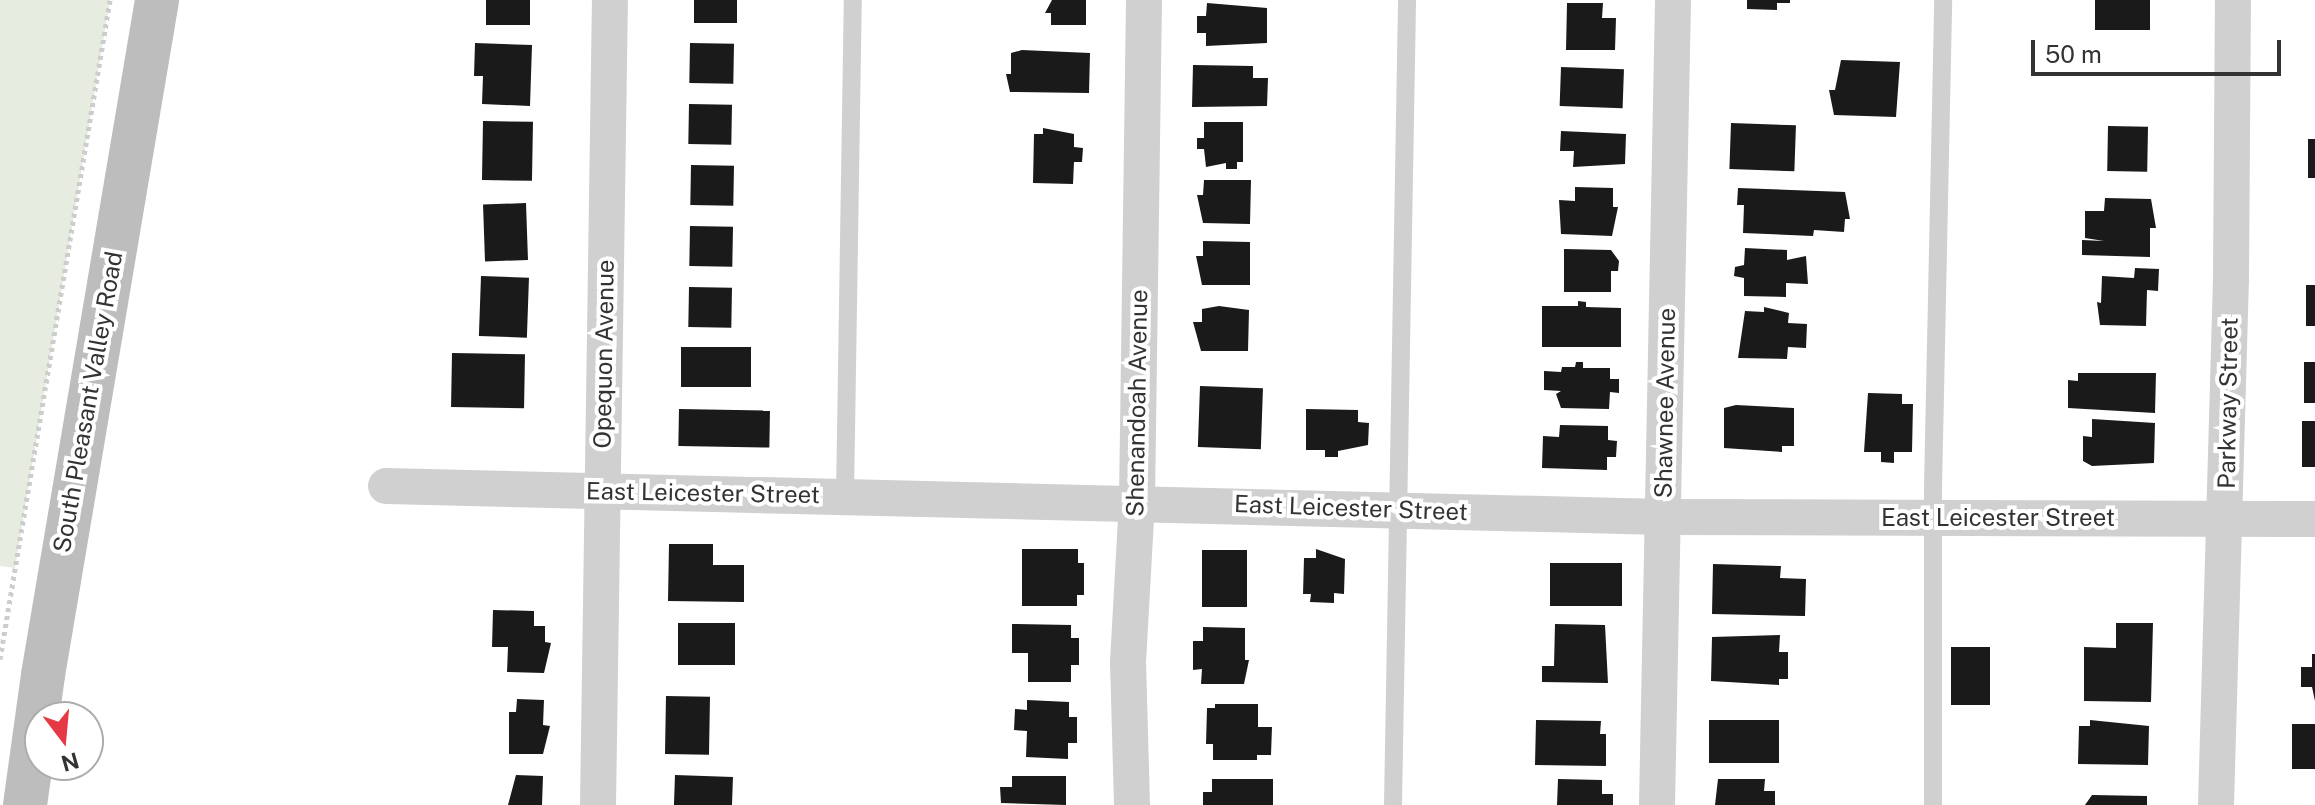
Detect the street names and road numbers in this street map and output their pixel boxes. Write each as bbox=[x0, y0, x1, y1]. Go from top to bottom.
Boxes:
street label: South Pleasant Valley Road bbox=[47, 249, 129, 555]
street label: Opequon Avenue bbox=[588, 259, 620, 449]
street label: Shenandoah Avenue bbox=[1121, 289, 1153, 517]
street label: Shawnee Avenue bbox=[1649, 307, 1681, 499]
street label: Parkway Street bbox=[2212, 317, 2244, 489]
street label: East Leicester Street bbox=[586, 477, 820, 509]
street label: East Leicester Street bbox=[1234, 490, 1468, 526]
street label: East Leicester Street bbox=[1881, 504, 2115, 532]

